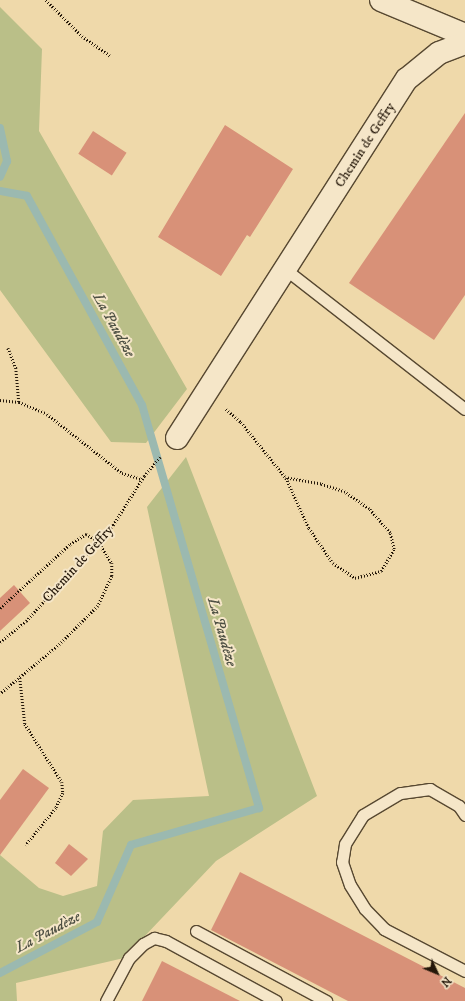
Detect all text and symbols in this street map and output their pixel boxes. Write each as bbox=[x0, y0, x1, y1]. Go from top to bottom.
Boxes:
street label: Chemin de Geffry bbox=[331, 99, 399, 191]
water label: La Paudèze bbox=[89, 290, 139, 360]
street label: Chemin de Geffry bbox=[39, 522, 117, 606]
water label: La Paudèze bbox=[204, 596, 240, 668]
water label: La Paudèze bbox=[13, 907, 83, 957]
north arrow bbox=[417, 953, 457, 993]
text: N bbox=[437, 973, 454, 989]

